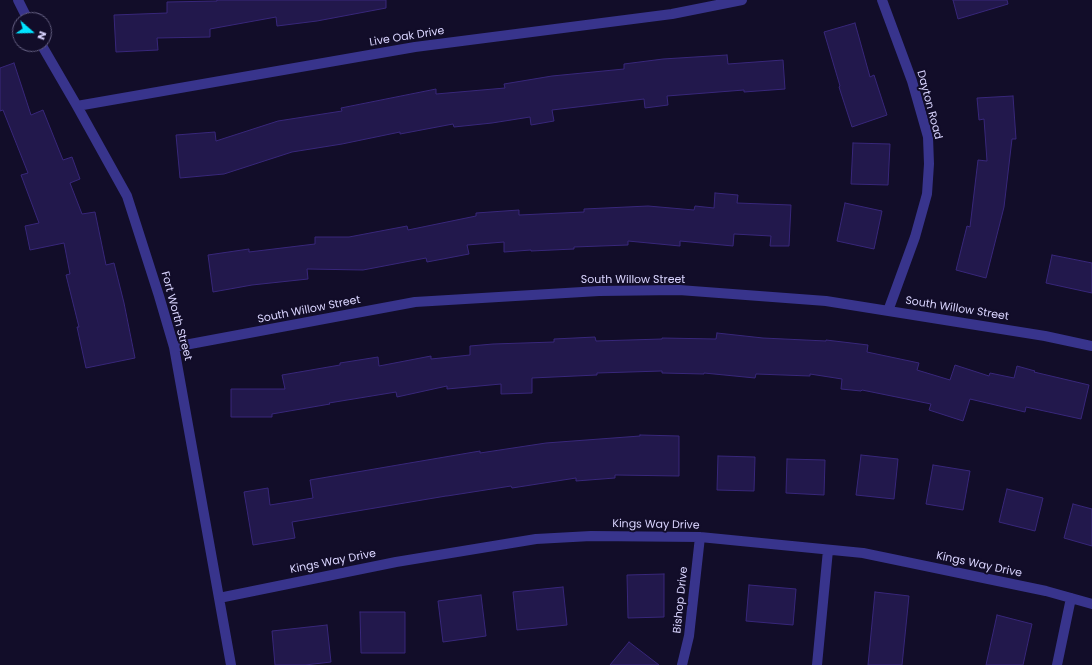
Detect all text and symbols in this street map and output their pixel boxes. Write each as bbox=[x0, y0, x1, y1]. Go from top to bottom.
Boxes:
north arrow bbox=[12, 12, 52, 52]
street label: Live Oak Drive bbox=[369, 25, 445, 49]
text: N bbox=[33, 29, 51, 42]
street label: Dayton Road bbox=[913, 69, 945, 141]
street label: Fort Worth Street bbox=[158, 270, 194, 362]
street label: South Willow Street bbox=[581, 273, 685, 287]
street label: South Willow Street bbox=[256, 294, 362, 326]
street label: South Willow Street bbox=[904, 294, 1010, 324]
street label: Kings Way Drive bbox=[612, 518, 700, 532]
street label: Kings Way Drive bbox=[289, 547, 377, 577]
street label: Kings Way Drive bbox=[935, 549, 1023, 581]
street label: Bishop Drive bbox=[671, 566, 691, 634]

